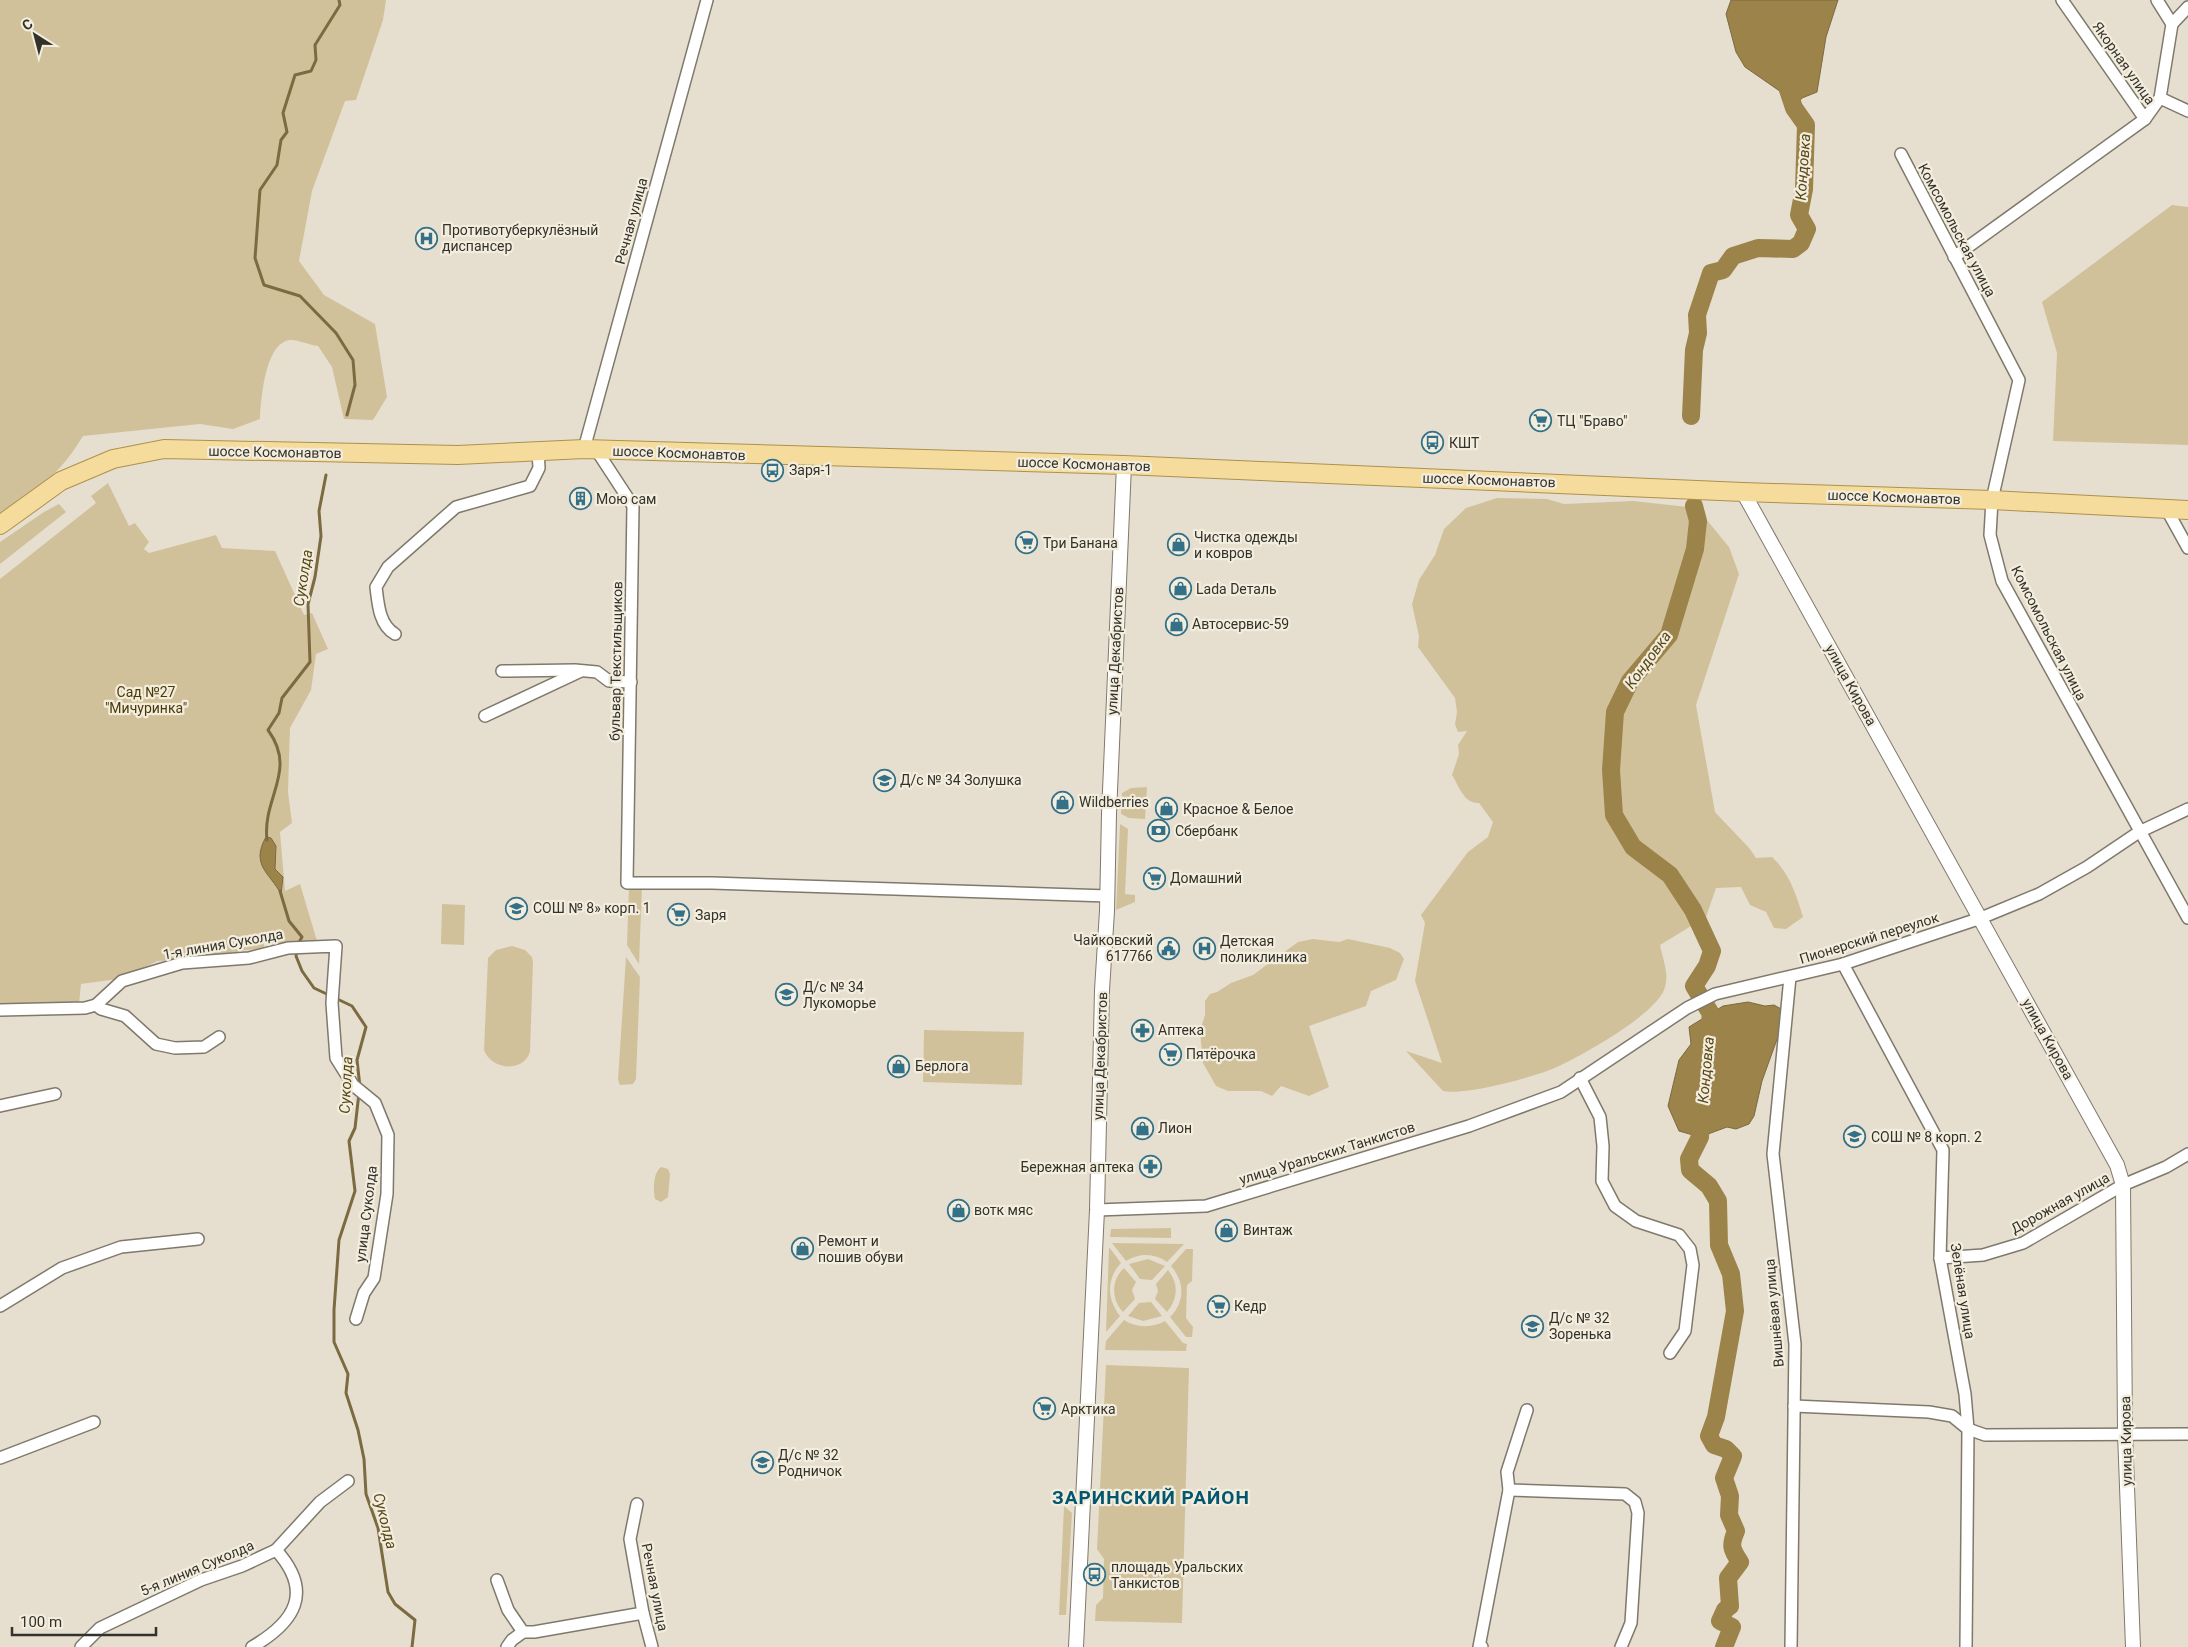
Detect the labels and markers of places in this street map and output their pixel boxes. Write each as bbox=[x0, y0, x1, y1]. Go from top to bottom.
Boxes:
place label: Противотуберкулёзный диспансер bbox=[442, 222, 598, 254]
hospital icon: Противотуберкулёзный диспансер bbox=[414, 226, 438, 250]
supermarket icon: ТЦ "Браво" bbox=[1529, 409, 1553, 433]
place label: ТЦ "Браво" bbox=[1557, 413, 1627, 429]
bus stop icon: КШТ bbox=[1421, 431, 1445, 455]
place label: КШТ bbox=[1449, 435, 1480, 451]
bus stop icon: Заря-1 bbox=[761, 458, 785, 482]
place label: Заря-1 bbox=[789, 462, 832, 478]
building icon: Мою сам bbox=[568, 487, 592, 511]
place label: Мою сам bbox=[596, 491, 656, 507]
place label: Чистка одежды и ковров bbox=[1194, 529, 1298, 561]
supermarket icon: Три Банана bbox=[1015, 531, 1039, 555]
shop icon: Чистка одежды и ковров bbox=[1166, 533, 1190, 557]
place label: Три Банана bbox=[1043, 535, 1118, 551]
shop icon: Lada Dеталь bbox=[1168, 577, 1192, 601]
place label: Lada Dеталь bbox=[1196, 581, 1277, 597]
shop icon: Автосервис-59 bbox=[1164, 612, 1188, 636]
place label: Автосервис-59 bbox=[1192, 616, 1289, 632]
school or university icon: Д/с № 34 Золушка bbox=[872, 768, 896, 792]
place label: Д/с № 34 Золушка bbox=[900, 772, 1022, 788]
shop icon: Wildberries bbox=[1051, 790, 1075, 814]
place label: Wildberries bbox=[1079, 794, 1149, 810]
shop icon: Красное & Белое bbox=[1155, 797, 1179, 821]
place label: Красное & Белое bbox=[1183, 801, 1294, 817]
bank icon: Сбербанк bbox=[1147, 819, 1171, 843]
place label: Сбербанк bbox=[1175, 823, 1239, 839]
supermarket icon: Домашний bbox=[1142, 866, 1166, 890]
place label: Домашний bbox=[1170, 870, 1242, 886]
school or university icon: СОШ № 8» корп. 1 bbox=[505, 896, 529, 920]
place label: СОШ № 8» корп. 1 bbox=[533, 900, 651, 916]
supermarket icon: Заря bbox=[667, 903, 691, 927]
place label: Заря bbox=[695, 907, 726, 923]
place label: Чайковский 617766 bbox=[1073, 932, 1153, 964]
place label: Детская поликлиника bbox=[1220, 933, 1307, 965]
public building icon: Чайковский 617766 bbox=[1157, 936, 1181, 960]
hospital icon: Детская поликлиника bbox=[1192, 937, 1216, 961]
place label: Д/с № 34 Лукоморье bbox=[803, 979, 876, 1011]
school or university icon: Д/с № 34 Лукоморье bbox=[775, 983, 799, 1007]
pharmacy icon: Аптека bbox=[1130, 1018, 1154, 1042]
place label: Аптека bbox=[1158, 1022, 1204, 1038]
supermarket icon: Пятёрочка bbox=[1158, 1042, 1182, 1066]
place label: Пятёрочка bbox=[1186, 1046, 1256, 1062]
shop icon: Берлога bbox=[887, 1054, 911, 1078]
place label: Берлога bbox=[915, 1058, 969, 1074]
shop icon: Лион bbox=[1130, 1116, 1154, 1140]
place label: Лион bbox=[1158, 1120, 1192, 1136]
school or university icon: СОШ № 8 корп. 2 bbox=[1843, 1125, 1867, 1149]
place label: СОШ № 8 корп. 2 bbox=[1871, 1129, 1982, 1145]
pharmacy icon: Бережная аптека bbox=[1138, 1155, 1162, 1179]
place label: Бережная аптека bbox=[1020, 1159, 1134, 1175]
shop icon: вотк мяс bbox=[946, 1198, 970, 1222]
place label: вотк мяс bbox=[974, 1202, 1033, 1218]
shop icon: Винтаж bbox=[1215, 1218, 1239, 1242]
place label: Винтаж bbox=[1243, 1222, 1293, 1238]
place label: Ремонт и пошив обуви bbox=[818, 1233, 903, 1265]
shop icon: Ремонт и пошив обуви bbox=[790, 1237, 814, 1261]
supermarket icon: Кедр bbox=[1206, 1294, 1230, 1318]
place label: Кедр bbox=[1234, 1298, 1267, 1314]
place label: Д/с № 32 Зоренька bbox=[1549, 1310, 1611, 1342]
school or university icon: Д/с № 32 Зоренька bbox=[1521, 1314, 1545, 1338]
supermarket icon: Арктика bbox=[1033, 1397, 1057, 1421]
place label: Арктика bbox=[1061, 1401, 1116, 1417]
place label: Д/с № 32 Родничок bbox=[778, 1447, 842, 1479]
school or university icon: Д/с № 32 Родничок bbox=[750, 1451, 774, 1475]
place label: площадь Уральских Танкистов bbox=[1111, 1559, 1243, 1591]
bus stop icon: площадь Уральских Танкистов bbox=[1083, 1563, 1107, 1587]

